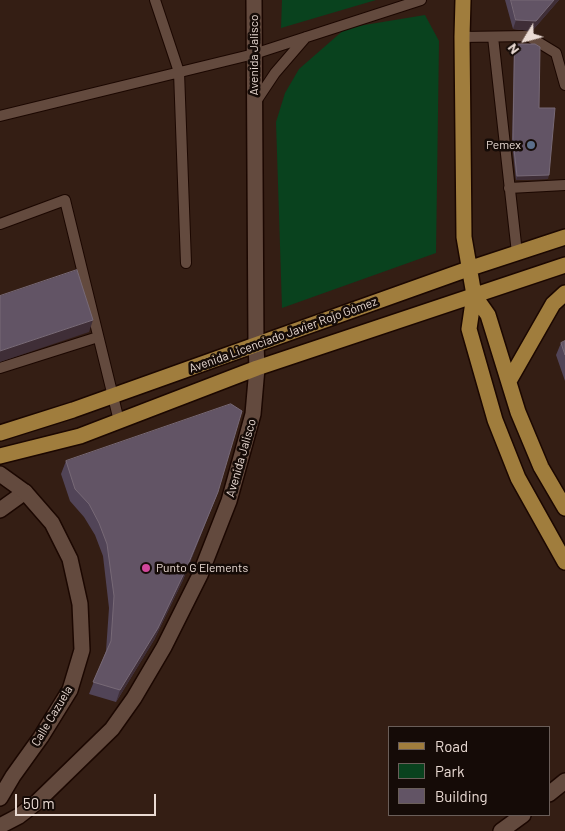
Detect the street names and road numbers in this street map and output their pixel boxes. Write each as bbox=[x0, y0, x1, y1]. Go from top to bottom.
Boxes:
street label: Avenida Jalisco bbox=[247, 15, 261, 95]
street label: Avenida Licenciado Javier Rojo Gómez bbox=[187, 294, 379, 376]
street label: Avenida Jalisco bbox=[223, 417, 259, 499]
street label: Calle Cazuela bbox=[28, 683, 76, 749]

